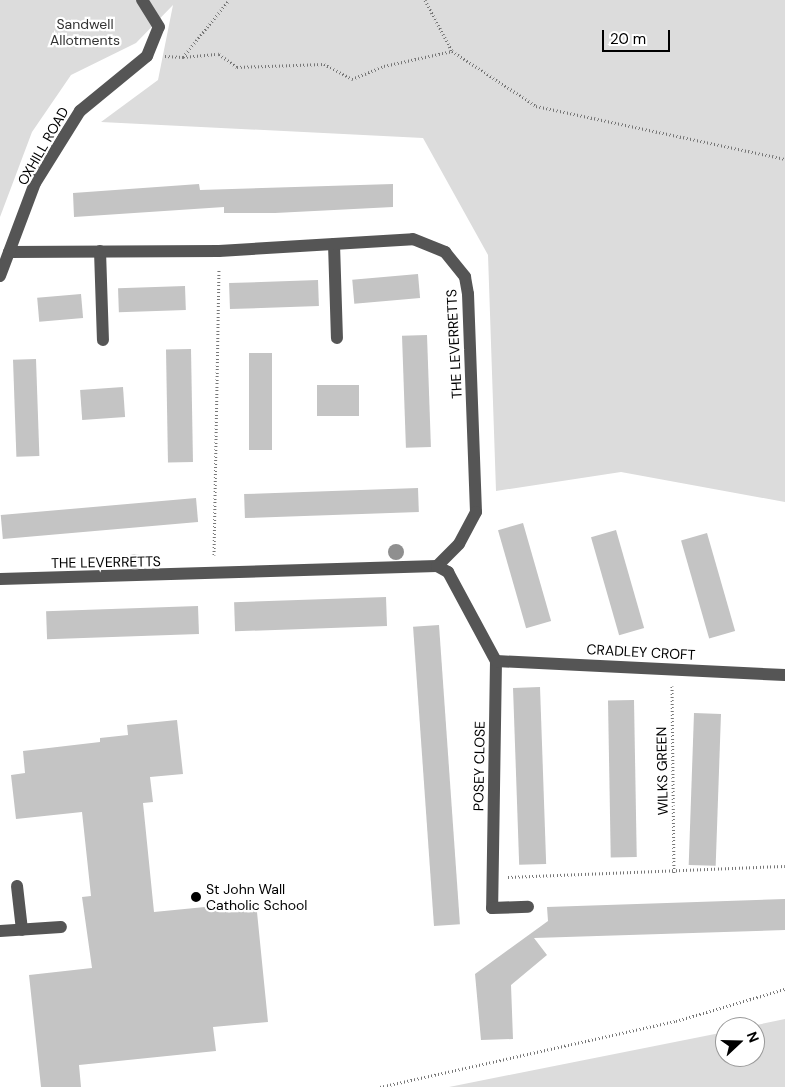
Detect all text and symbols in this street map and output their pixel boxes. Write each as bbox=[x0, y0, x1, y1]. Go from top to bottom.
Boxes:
park label: Sandwell Allotments bbox=[50, 16, 120, 48]
scale bar bbox=[605, 20, 672, 52]
text: 20 m bbox=[610, 29, 646, 49]
street label: OXHILL ROAD bbox=[14, 104, 72, 188]
street label: THE LEVERRETTS bbox=[443, 289, 465, 399]
street label: THE LEVERRETTS bbox=[51, 553, 161, 571]
street label: CRADLEY CROFT bbox=[586, 641, 696, 663]
street label: POSEY CLOSE bbox=[470, 721, 488, 811]
street label: WILKS GREEN bbox=[653, 727, 671, 815]
place label: St John Wall Catholic School bbox=[206, 881, 307, 914]
marker: St John Wall Catholic School bbox=[190, 891, 202, 903]
north arrow bbox=[715, 1017, 765, 1067]
text: N bbox=[743, 1029, 763, 1045]

